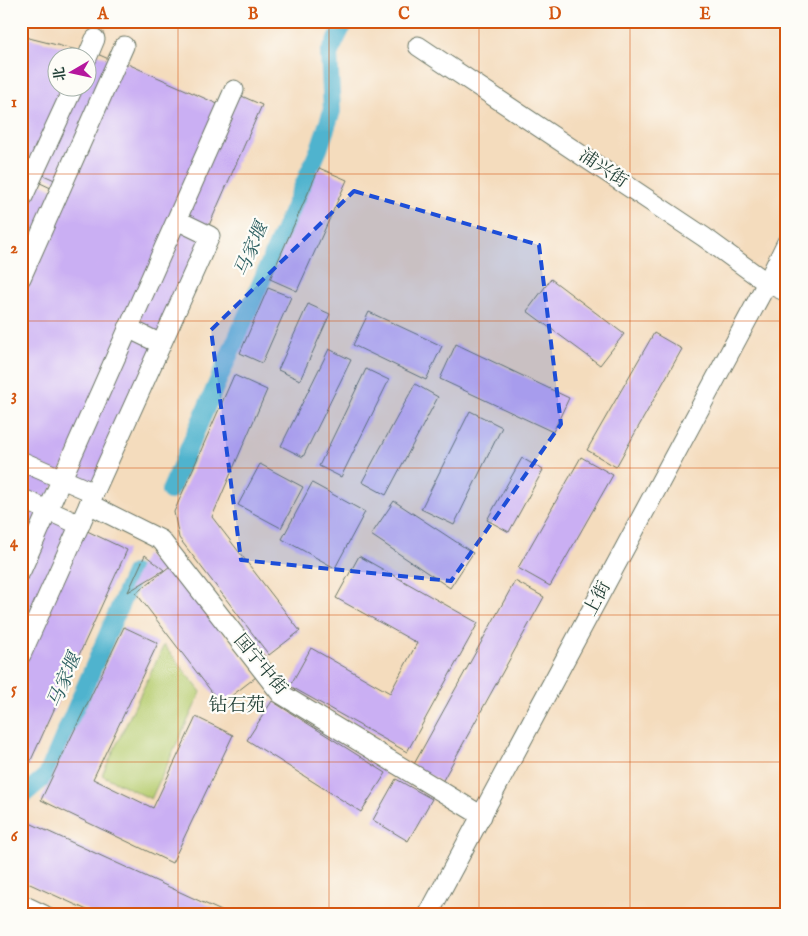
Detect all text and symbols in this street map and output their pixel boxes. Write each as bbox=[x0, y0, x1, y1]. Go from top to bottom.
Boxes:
text: A bbox=[97, 5, 110, 25]
text: B bbox=[248, 5, 259, 25]
text: C bbox=[398, 5, 410, 25]
text: D bbox=[549, 5, 562, 25]
text: E bbox=[699, 5, 711, 25]
north arrow bbox=[48, 48, 98, 98]
text: 北 bbox=[50, 66, 70, 82]
text: 1 bbox=[11, 93, 17, 113]
street label: 浦兴街 bbox=[574, 144, 632, 194]
water label: 马家堰 bbox=[230, 216, 275, 281]
text: 2 bbox=[10, 239, 18, 259]
text: 3 bbox=[11, 386, 17, 406]
text: 4 bbox=[10, 533, 19, 553]
street label: 上街 bbox=[579, 578, 617, 620]
street label: 国宁中街 bbox=[228, 630, 292, 700]
water label: 马家堰 bbox=[43, 647, 88, 712]
text: 5 bbox=[11, 680, 17, 700]
district label: 钻石苑 bbox=[208, 694, 266, 718]
text: 6 bbox=[11, 827, 19, 847]

